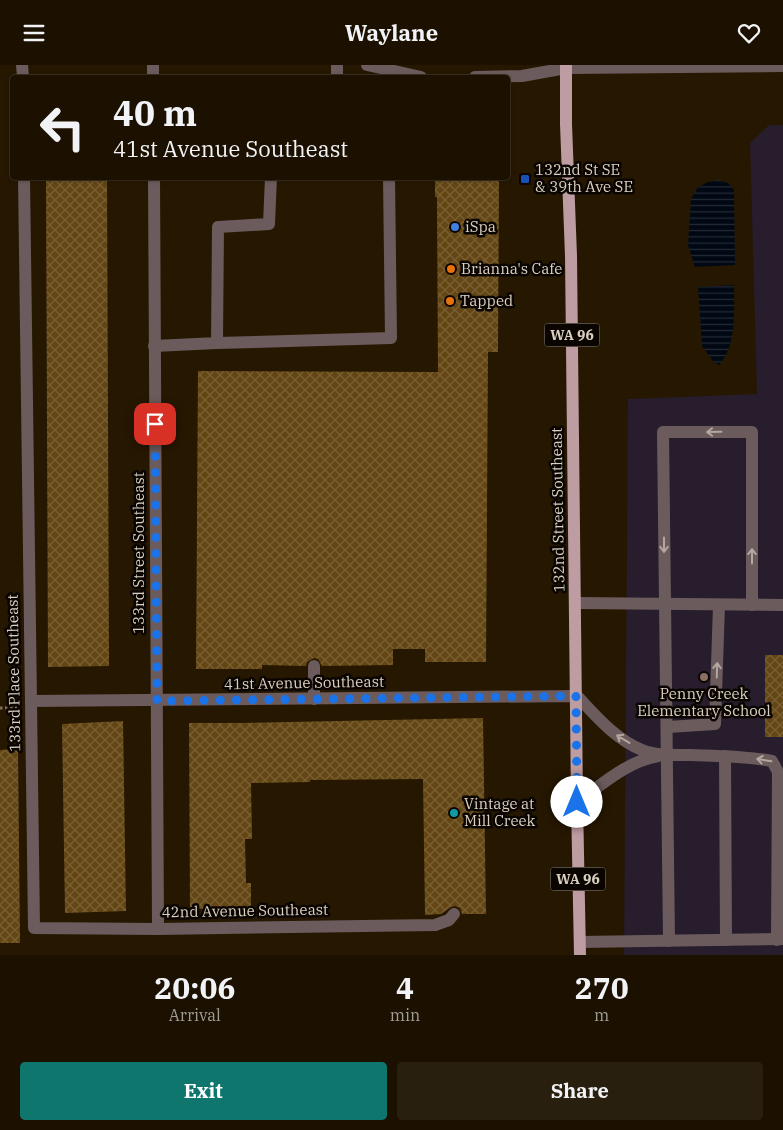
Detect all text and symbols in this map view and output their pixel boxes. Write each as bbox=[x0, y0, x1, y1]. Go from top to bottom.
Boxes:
text: Waylane bbox=[345, 18, 438, 47]
icon: menu bbox=[20, 19, 48, 47]
icon: heart bbox=[735, 19, 763, 47]
text: 40 m bbox=[113, 90, 197, 136]
icon: left bbox=[30, 95, 95, 160]
text: 41st Avenue Southeast bbox=[113, 134, 348, 163]
place label: 132nd St SE & 39th Ave SE bbox=[535, 160, 633, 196]
marker: 132nd St SE & 39th Ave SE bbox=[519, 173, 531, 185]
place label: iSpa bbox=[465, 217, 496, 236]
marker: iSpa bbox=[449, 221, 461, 233]
place label: Brianna's Cafe bbox=[461, 259, 562, 278]
marker: Brianna's Cafe bbox=[445, 263, 457, 275]
place label: Tapped bbox=[460, 291, 513, 310]
marker: Tapped bbox=[444, 295, 456, 307]
road number: WA 96 bbox=[544, 323, 600, 347]
pin bbox=[134, 403, 176, 445]
icon: arrive bbox=[141, 410, 169, 438]
street label: 132nd Street Southeast bbox=[547, 427, 568, 593]
one-way arrow bbox=[706, 427, 722, 437]
street label: 133rd Street Southeast bbox=[129, 472, 148, 634]
one-way arrow bbox=[659, 536, 669, 552]
one-way arrow bbox=[747, 548, 757, 564]
street label: 133rd Place Southeast bbox=[3, 594, 24, 752]
one-way arrow bbox=[712, 662, 722, 678]
marker: Penny Creek Elementary School bbox=[698, 671, 710, 683]
street label: 41st Avenue Southeast bbox=[224, 672, 384, 693]
place label: Penny Creek Elementary School bbox=[637, 684, 771, 720]
one-way arrow bbox=[616, 733, 630, 743]
one-way arrow bbox=[756, 754, 772, 764]
position arrow bbox=[550, 775, 602, 827]
place label: Vintage at Mill Creek bbox=[464, 794, 536, 830]
marker: Vintage at Mill Creek bbox=[448, 807, 460, 819]
road number: WA 96 bbox=[550, 867, 606, 891]
street label: 42nd Avenue Southeast bbox=[162, 900, 328, 921]
text: 20:06 bbox=[154, 968, 235, 1007]
text: 4 bbox=[396, 968, 414, 1007]
text: 270 bbox=[575, 968, 629, 1007]
text: Arrival bbox=[169, 1005, 221, 1025]
text: min bbox=[390, 1005, 420, 1025]
text: m bbox=[594, 1005, 609, 1025]
button: Exit bbox=[20, 1062, 387, 1120]
button: Share bbox=[397, 1062, 763, 1120]

